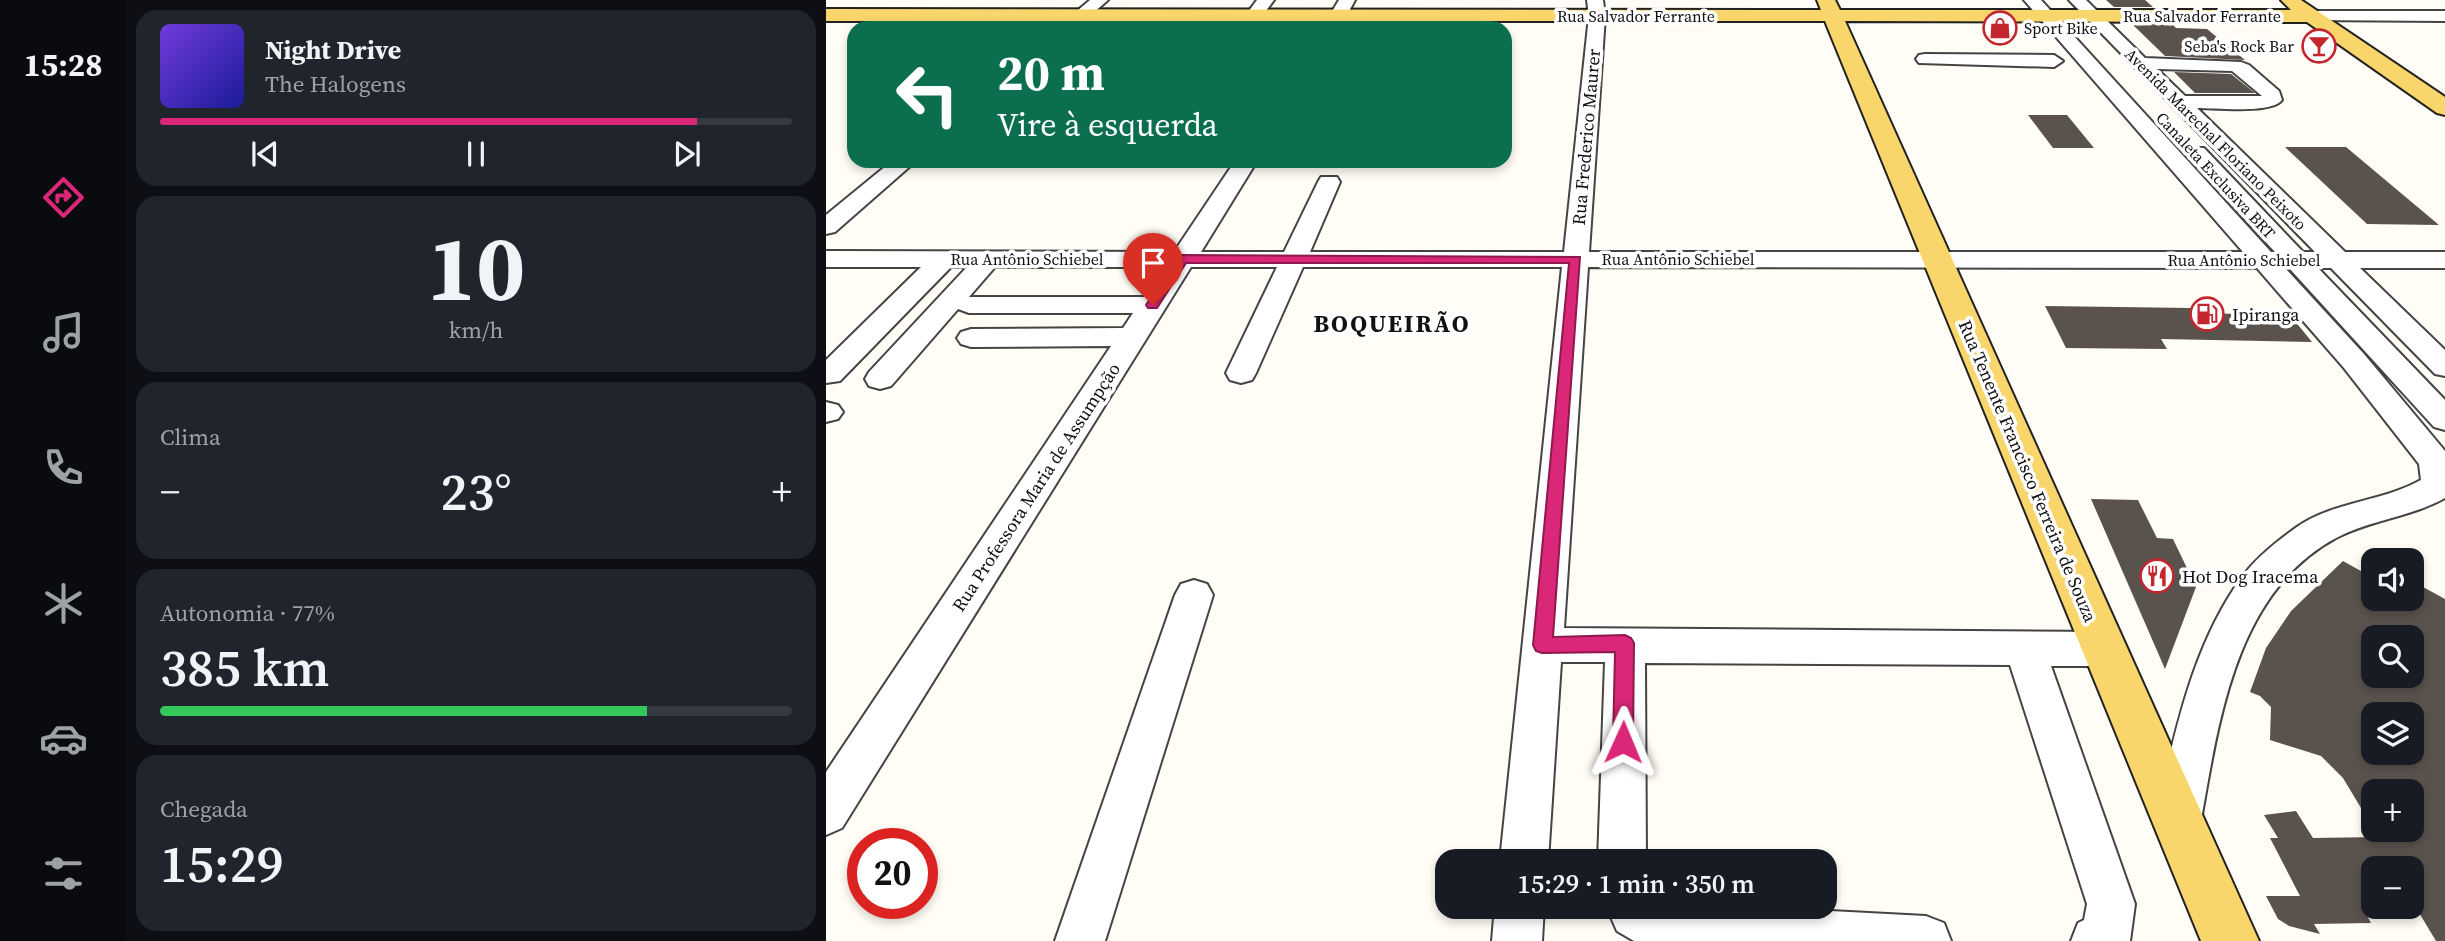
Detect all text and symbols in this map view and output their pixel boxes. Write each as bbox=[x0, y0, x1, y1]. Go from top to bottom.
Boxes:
street label: Rua Salvador Ferrante bbox=[1557, 5, 1715, 27]
street label: Rua Salvador Ferrante bbox=[2123, 5, 2281, 27]
shop icon: Sport Bike bbox=[1981, 9, 2019, 47]
place label: Sport Bike bbox=[2024, 17, 2098, 39]
bar icon: Seba's Rock Bar bbox=[2300, 27, 2338, 65]
text: Night Drive bbox=[265, 32, 401, 68]
place label: Seba's Rock Bar bbox=[2184, 35, 2294, 57]
text: 20 m bbox=[997, 39, 1105, 106]
text: 15:28 bbox=[24, 43, 102, 87]
street label: Avenida Marechal Floriano Peixoto bbox=[2120, 43, 2312, 235]
street label: Rua Frederico Maurer bbox=[1566, 47, 1606, 226]
icon: left bbox=[882, 49, 973, 140]
text: The Halogens bbox=[265, 68, 406, 100]
text: Vire à esquerda bbox=[997, 103, 1218, 147]
street label: Canaleta Exclusiva BRT bbox=[2151, 107, 2281, 243]
icon: previous bbox=[246, 135, 284, 173]
icon: pause bbox=[457, 135, 495, 173]
icon: next bbox=[668, 135, 706, 173]
icon: directions bbox=[39, 173, 88, 222]
text: 10 bbox=[427, 206, 525, 330]
pin bbox=[1123, 233, 1183, 305]
icon: arrive bbox=[1134, 244, 1172, 282]
street label: Rua Antônio Schiebel bbox=[951, 248, 1104, 270]
street label: Rua Antônio Schiebel bbox=[1602, 248, 1755, 270]
street label: Rua Antônio Schiebel bbox=[2168, 249, 2321, 271]
fuel station icon: Ipiranga bbox=[2188, 295, 2226, 333]
place label: Ipiranga bbox=[2232, 302, 2300, 327]
district label: BOQUEIRÃO bbox=[1314, 307, 1471, 340]
icon: music bbox=[39, 308, 88, 357]
text: km/h bbox=[449, 314, 503, 346]
street label: Rua Tenente Francisco Ferreira de Souza bbox=[1953, 316, 2103, 627]
street label: Rua Professora Maria de Assumpção bbox=[946, 358, 1126, 616]
text: Clima bbox=[160, 421, 221, 453]
icon: phone bbox=[39, 443, 88, 492]
text: 23° bbox=[440, 456, 512, 527]
text: − bbox=[160, 466, 180, 518]
text: + bbox=[772, 466, 792, 518]
map controls bbox=[2361, 548, 2424, 919]
button: sound bbox=[2361, 548, 2424, 611]
restaurant icon: Hot Dog Iracema bbox=[2138, 557, 2176, 595]
place label: Hot Dog Iracema bbox=[2182, 564, 2319, 589]
icon: climate bbox=[39, 579, 88, 628]
text: Autonomia · 77% bbox=[160, 597, 335, 629]
button: search bbox=[2361, 625, 2424, 688]
text: 385 km bbox=[160, 632, 329, 703]
button: layers bbox=[2361, 702, 2424, 765]
position arrow bbox=[1586, 705, 1660, 779]
icon: car bbox=[39, 714, 88, 763]
button: + bbox=[2361, 779, 2424, 842]
text: Chegada bbox=[160, 793, 248, 825]
text: 15:29 bbox=[160, 828, 284, 899]
speed limit sign: 20 bbox=[847, 828, 938, 919]
icon: filters bbox=[39, 849, 88, 898]
button: − bbox=[2361, 856, 2424, 919]
text: 15:29 · 1 min · 350 m bbox=[1517, 866, 1755, 902]

